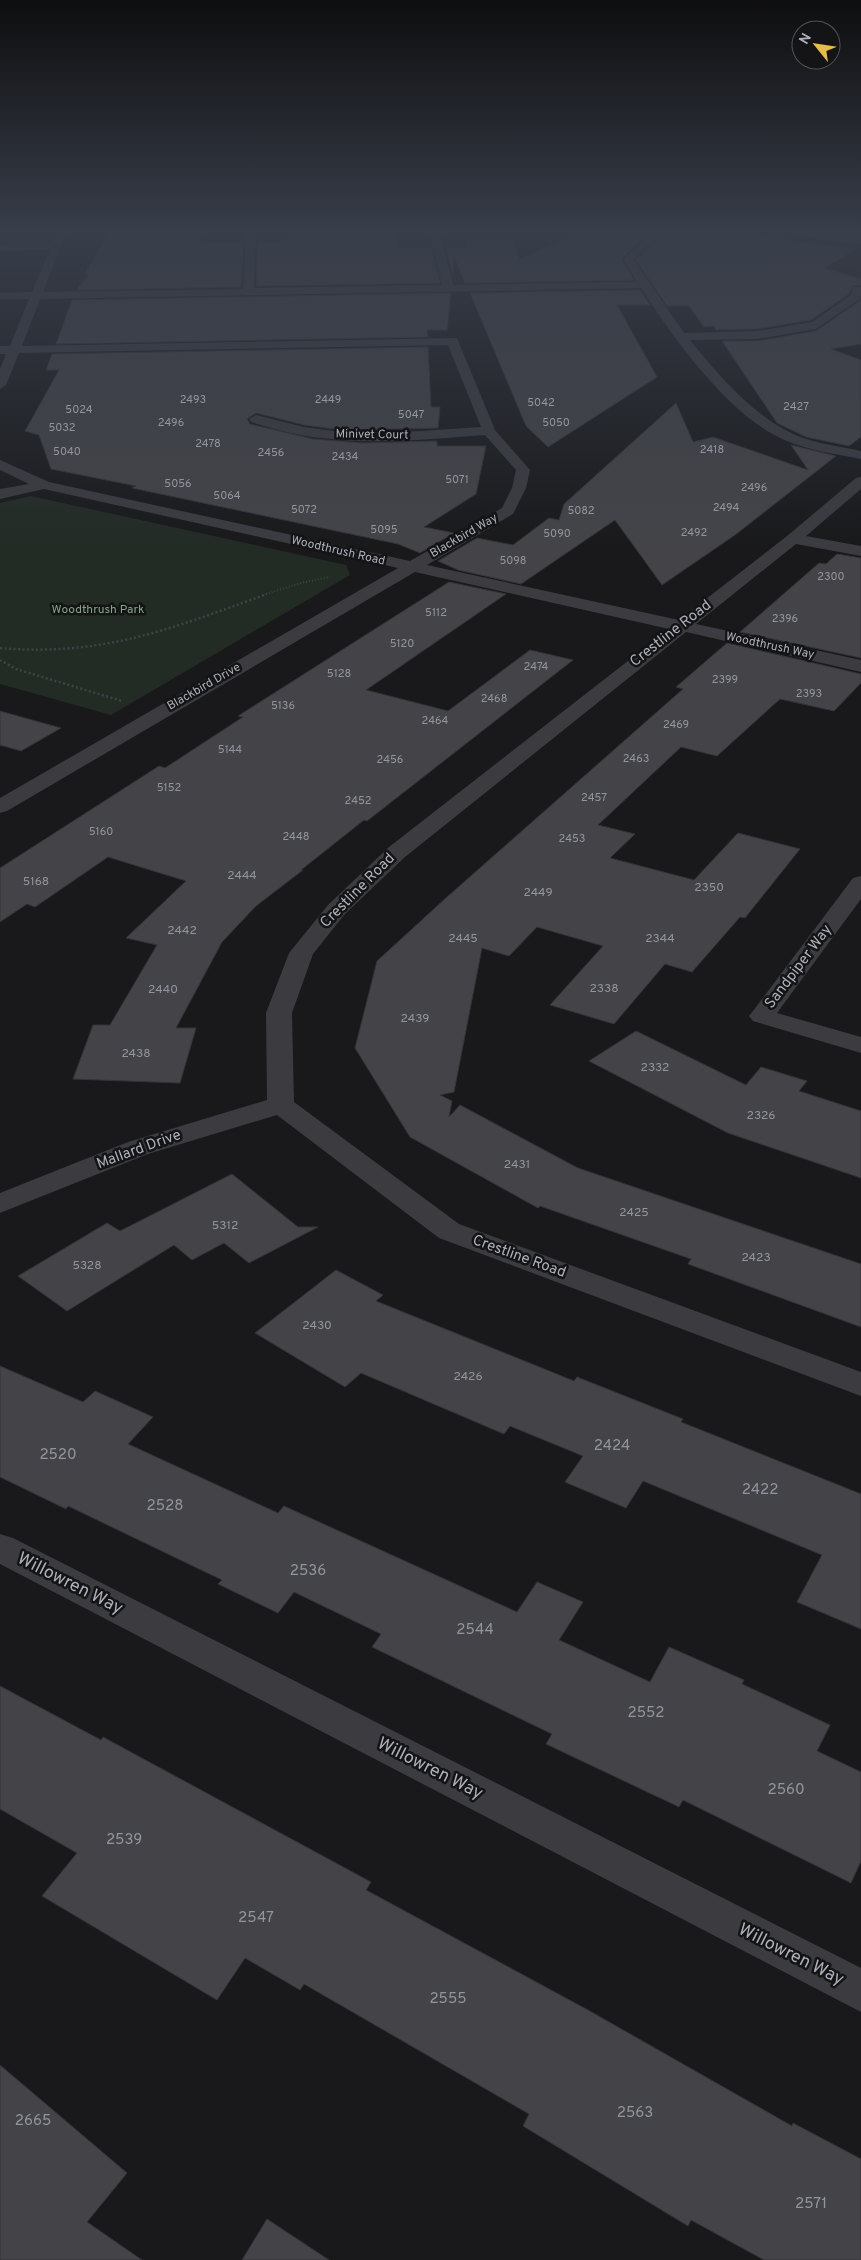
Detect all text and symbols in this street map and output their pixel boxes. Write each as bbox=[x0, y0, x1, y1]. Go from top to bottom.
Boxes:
north arrow bbox=[791, 20, 841, 70]
text: N bbox=[796, 31, 816, 48]
house number: 2493 bbox=[180, 393, 206, 407]
house number: 2449 bbox=[315, 393, 341, 407]
house number: 5042 bbox=[527, 396, 555, 410]
house number: 2427 bbox=[783, 400, 809, 414]
house number: 5024 bbox=[65, 403, 93, 417]
house number: 5047 bbox=[398, 408, 424, 422]
house number: 2496 bbox=[158, 416, 184, 430]
house number: 5050 bbox=[542, 416, 570, 430]
house number: 5032 bbox=[48, 421, 76, 435]
street label: Minivet Court bbox=[335, 426, 409, 444]
house number: 2478 bbox=[195, 437, 221, 451]
house number: 2418 bbox=[700, 443, 724, 457]
house number: 5040 bbox=[53, 445, 81, 459]
house number: 2456 bbox=[258, 446, 284, 460]
house number: 2434 bbox=[332, 450, 359, 464]
house number: 5071 bbox=[445, 473, 469, 487]
house number: 5056 bbox=[164, 477, 192, 491]
house number: 2496 bbox=[741, 481, 767, 495]
house number: 5064 bbox=[213, 489, 241, 503]
house number: 2494 bbox=[713, 501, 740, 515]
house number: 5072 bbox=[291, 503, 317, 517]
house number: 5082 bbox=[567, 504, 595, 518]
street label: Blackbird Way bbox=[427, 510, 501, 562]
house number: 5095 bbox=[370, 523, 398, 537]
house number: 2492 bbox=[681, 526, 707, 540]
house number: 5090 bbox=[543, 527, 571, 541]
street label: Woodthrush Road bbox=[289, 532, 387, 570]
house number: 5098 bbox=[499, 554, 527, 568]
house number: 2300 bbox=[817, 570, 845, 584]
street label: Crestline Road bbox=[627, 596, 715, 672]
park label: Woodthrush Park bbox=[52, 602, 144, 618]
house number: 5112 bbox=[425, 606, 447, 620]
house number: 2396 bbox=[772, 612, 798, 626]
street label: Woodthrush Way bbox=[724, 629, 816, 663]
house number: 5120 bbox=[390, 637, 414, 651]
street label: Blackbird Drive bbox=[164, 660, 244, 714]
house number: 2474 bbox=[524, 660, 549, 674]
house number: 5128 bbox=[327, 667, 351, 681]
house number: 2399 bbox=[712, 673, 738, 687]
house number: 2393 bbox=[796, 687, 822, 701]
house number: 2468 bbox=[481, 692, 507, 706]
house number: 5136 bbox=[271, 699, 295, 713]
house number: 2464 bbox=[422, 714, 449, 728]
house number: 2469 bbox=[663, 718, 689, 732]
house number: 5144 bbox=[218, 743, 242, 757]
house number: 2463 bbox=[623, 752, 649, 766]
house number: 2456 bbox=[377, 753, 403, 767]
house number: 5152 bbox=[157, 781, 181, 795]
house number: 2457 bbox=[581, 791, 607, 805]
house number: 2452 bbox=[345, 794, 371, 808]
house number: 5160 bbox=[89, 825, 113, 839]
house number: 2448 bbox=[282, 830, 310, 844]
house number: 2453 bbox=[559, 832, 585, 846]
street label: Crestline Road bbox=[317, 850, 399, 932]
house number: 2444 bbox=[227, 868, 257, 884]
house number: 5168 bbox=[23, 874, 49, 890]
house number: 2350 bbox=[694, 880, 724, 896]
house number: 2449 bbox=[523, 885, 553, 901]
street label: Sandpiper Way bbox=[761, 921, 837, 1013]
house number: 2442 bbox=[167, 923, 197, 939]
house number: 2445 bbox=[448, 931, 478, 947]
house number: 2344 bbox=[645, 931, 675, 947]
house number: 2338 bbox=[589, 981, 619, 997]
house number: 2440 bbox=[148, 982, 178, 998]
house number: 2439 bbox=[401, 1011, 429, 1027]
house number: 2438 bbox=[121, 1046, 151, 1062]
house number: 2332 bbox=[641, 1060, 669, 1076]
house number: 2326 bbox=[747, 1108, 775, 1124]
street label: Mallard Drive bbox=[94, 1126, 184, 1174]
house number: 2431 bbox=[504, 1157, 530, 1173]
house number: 2425 bbox=[619, 1205, 649, 1221]
house number: 5312 bbox=[212, 1218, 238, 1234]
street label: Crestline Road bbox=[470, 1231, 568, 1283]
house number: 2423 bbox=[741, 1250, 771, 1266]
house number: 5328 bbox=[72, 1258, 102, 1274]
house number: 2430 bbox=[302, 1318, 332, 1334]
house number: 2426 bbox=[453, 1369, 483, 1385]
house number: 2424 bbox=[594, 1437, 630, 1456]
house number: 2520 bbox=[39, 1446, 77, 1465]
house number: 2422 bbox=[742, 1481, 778, 1500]
house number: 2528 bbox=[147, 1497, 183, 1516]
street label: Willowren Way bbox=[13, 1547, 127, 1621]
house number: 2536 bbox=[290, 1562, 326, 1581]
house number: 2544 bbox=[456, 1621, 494, 1640]
house number: 2552 bbox=[628, 1704, 664, 1723]
street label: Willowren Way bbox=[373, 1732, 487, 1806]
house number: 2560 bbox=[767, 1781, 805, 1800]
house number: 2539 bbox=[106, 1831, 142, 1850]
house number: 2547 bbox=[238, 1909, 274, 1928]
street label: Willowren Way bbox=[734, 1918, 848, 1992]
house number: 2555 bbox=[429, 1990, 467, 2009]
house number: 2563 bbox=[617, 2104, 653, 2123]
house number: 2665 bbox=[15, 2112, 51, 2131]
house number: 2571 bbox=[795, 2195, 827, 2214]

